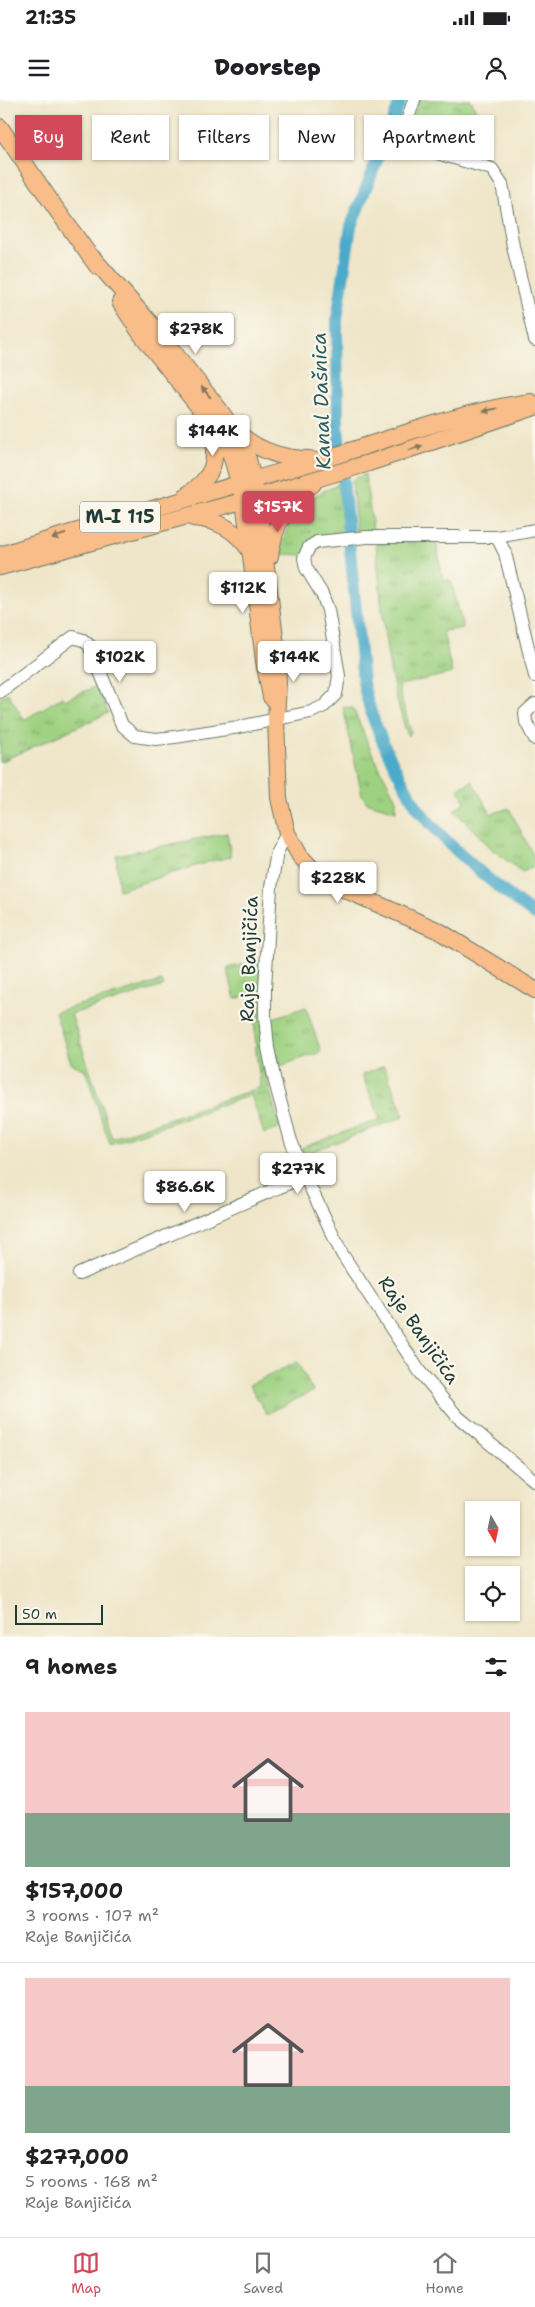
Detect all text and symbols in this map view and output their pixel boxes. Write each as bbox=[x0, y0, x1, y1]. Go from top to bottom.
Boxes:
text: 21:35 bbox=[25, 5, 76, 30]
text: Doorstep bbox=[214, 53, 321, 82]
icon: menu bbox=[25, 54, 53, 82]
icon: person bbox=[482, 54, 510, 82]
chip: Buy bbox=[15, 115, 82, 160]
chip: Rent bbox=[92, 115, 169, 160]
chip: Filters bbox=[179, 115, 269, 160]
chip: New bbox=[279, 115, 354, 160]
chip: Apartment bbox=[364, 115, 494, 160]
pin: $278K bbox=[161, 312, 231, 355]
text: $278K bbox=[169, 318, 223, 339]
water label: Kanal Dašnica bbox=[306, 332, 336, 470]
one-way arrow bbox=[200, 386, 211, 399]
one-way arrow bbox=[482, 406, 497, 414]
pin: $144K bbox=[178, 414, 248, 457]
text: $144K bbox=[188, 420, 238, 441]
one-way arrow bbox=[408, 444, 423, 451]
pin: $157K bbox=[243, 490, 313, 533]
text: $157K bbox=[253, 496, 303, 517]
road number: M-I 115 bbox=[80, 502, 160, 532]
one-way arrow bbox=[51, 532, 66, 540]
pin: $112K bbox=[208, 572, 278, 614]
text: $112K bbox=[220, 577, 266, 598]
pin: $102K bbox=[85, 640, 155, 683]
pin: $144K bbox=[259, 640, 329, 683]
text: $102K bbox=[95, 646, 145, 667]
text: $144K bbox=[269, 646, 319, 667]
pin: $228K bbox=[303, 862, 373, 904]
text: $228K bbox=[311, 867, 365, 888]
street label: Raje Banjičića bbox=[234, 895, 264, 1023]
pin: $277K bbox=[263, 1152, 333, 1195]
text: $277K bbox=[271, 1158, 325, 1179]
pin: $86.6K bbox=[144, 1170, 226, 1213]
text: $86.6K bbox=[155, 1176, 215, 1197]
street label: Raje Banjičića bbox=[373, 1271, 466, 1389]
north arrow bbox=[465, 1501, 520, 1556]
map controls bbox=[465, 1501, 520, 1621]
button: locate bbox=[465, 1566, 520, 1621]
scale bar bbox=[15, 1602, 102, 1625]
text: 50 m bbox=[22, 1605, 57, 1623]
text: 9 homes bbox=[25, 1653, 117, 1681]
icon: filters bbox=[482, 1653, 510, 1681]
icon: home bbox=[223, 1745, 313, 1835]
text: $157,000 bbox=[25, 1877, 123, 1905]
text: 3 rooms · 107 m² bbox=[25, 1905, 159, 1926]
text: Raje Banjičića bbox=[25, 1926, 131, 1947]
icon: home bbox=[223, 2010, 313, 2100]
text: $277,000 bbox=[25, 2143, 129, 2171]
text: 5 rooms · 168 m² bbox=[25, 2171, 158, 2192]
text: Raje Banjičića bbox=[25, 2192, 131, 2213]
tab: Map bbox=[71, 2249, 101, 2297]
tab: Saved bbox=[243, 2249, 283, 2297]
tab: Home bbox=[425, 2249, 464, 2297]

